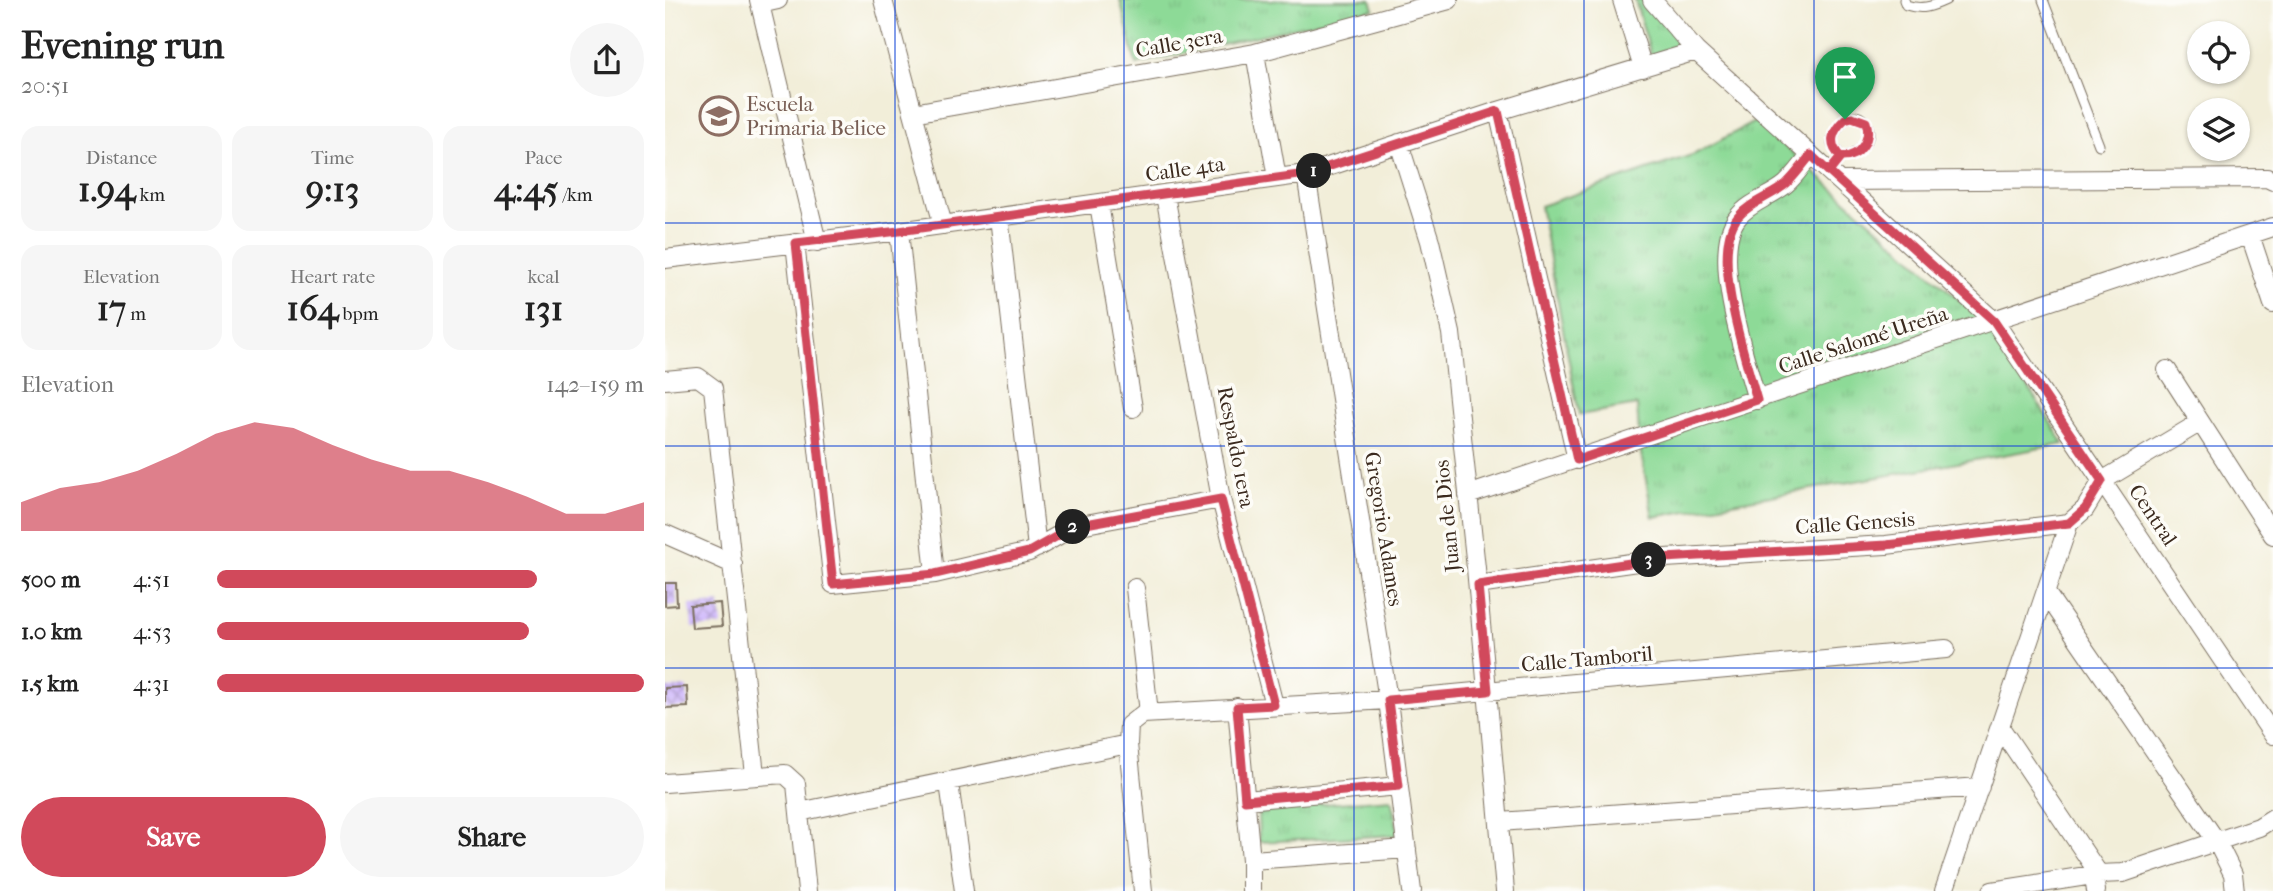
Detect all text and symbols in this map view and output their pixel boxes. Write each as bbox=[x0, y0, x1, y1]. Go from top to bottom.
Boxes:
map controls bbox=[2187, 21, 2250, 161]
button: locate bbox=[2187, 21, 2250, 84]
text: Evening run bbox=[21, 23, 224, 68]
button: share bbox=[570, 23, 644, 97]
street label: Calle 3era bbox=[1134, 24, 1225, 62]
pin bbox=[1815, 47, 1875, 119]
icon: arrive bbox=[1826, 58, 1864, 96]
text: 20:51 bbox=[21, 72, 69, 99]
place label: Escuela Primaria Belice bbox=[746, 92, 886, 140]
school or university icon: Escuela Primaria Belice bbox=[698, 95, 740, 137]
button: layers bbox=[2187, 98, 2250, 161]
text: Distance bbox=[86, 147, 157, 169]
text: Time bbox=[311, 147, 354, 169]
text: Pace bbox=[525, 147, 562, 169]
street label: Calle 4ta bbox=[1144, 152, 1226, 186]
pin: 1 bbox=[1297, 154, 1331, 188]
text: 1 bbox=[1310, 159, 1317, 181]
text: 1.94 bbox=[78, 169, 135, 210]
text: 9:13 bbox=[306, 169, 359, 210]
text: 4:45 bbox=[494, 169, 558, 210]
text: km bbox=[135, 184, 165, 206]
text: /km bbox=[558, 184, 593, 206]
text: Elevation bbox=[83, 266, 160, 288]
text: Heart rate bbox=[290, 266, 375, 288]
text: kcal bbox=[528, 266, 559, 288]
text: 17 bbox=[97, 288, 126, 329]
text: 164 bbox=[287, 288, 338, 329]
text: 131 bbox=[524, 288, 563, 329]
street label: Calle Salomé Ureña bbox=[1775, 301, 1951, 379]
text: m bbox=[126, 303, 146, 325]
text: bpm bbox=[338, 303, 378, 325]
text: Elevation bbox=[21, 371, 114, 398]
text: 142–159 m bbox=[546, 371, 644, 398]
street label: Respaldo 1era bbox=[1212, 384, 1260, 510]
street label: Gregorio Adames bbox=[1360, 450, 1408, 608]
street label: Juan de Dios bbox=[1429, 458, 1465, 575]
street label: Central bbox=[2124, 480, 2182, 550]
street label: Calle Genesis bbox=[1794, 507, 1916, 539]
pin: 2 bbox=[1055, 510, 1091, 544]
text: 2 bbox=[1068, 515, 1077, 537]
pin: 3 bbox=[1632, 542, 1667, 578]
text: 3 bbox=[1645, 548, 1652, 570]
text: 500 m bbox=[21, 566, 80, 593]
text: 4:51 bbox=[133, 566, 170, 593]
text: 1.0 km bbox=[21, 618, 82, 645]
text: 4:53 bbox=[133, 618, 172, 645]
street label: Calle Tamboril bbox=[1520, 641, 1654, 677]
text: 1.5 km bbox=[21, 670, 79, 697]
text: 4:31 bbox=[133, 670, 170, 697]
button: Save bbox=[21, 797, 326, 877]
button: Share bbox=[340, 797, 644, 877]

